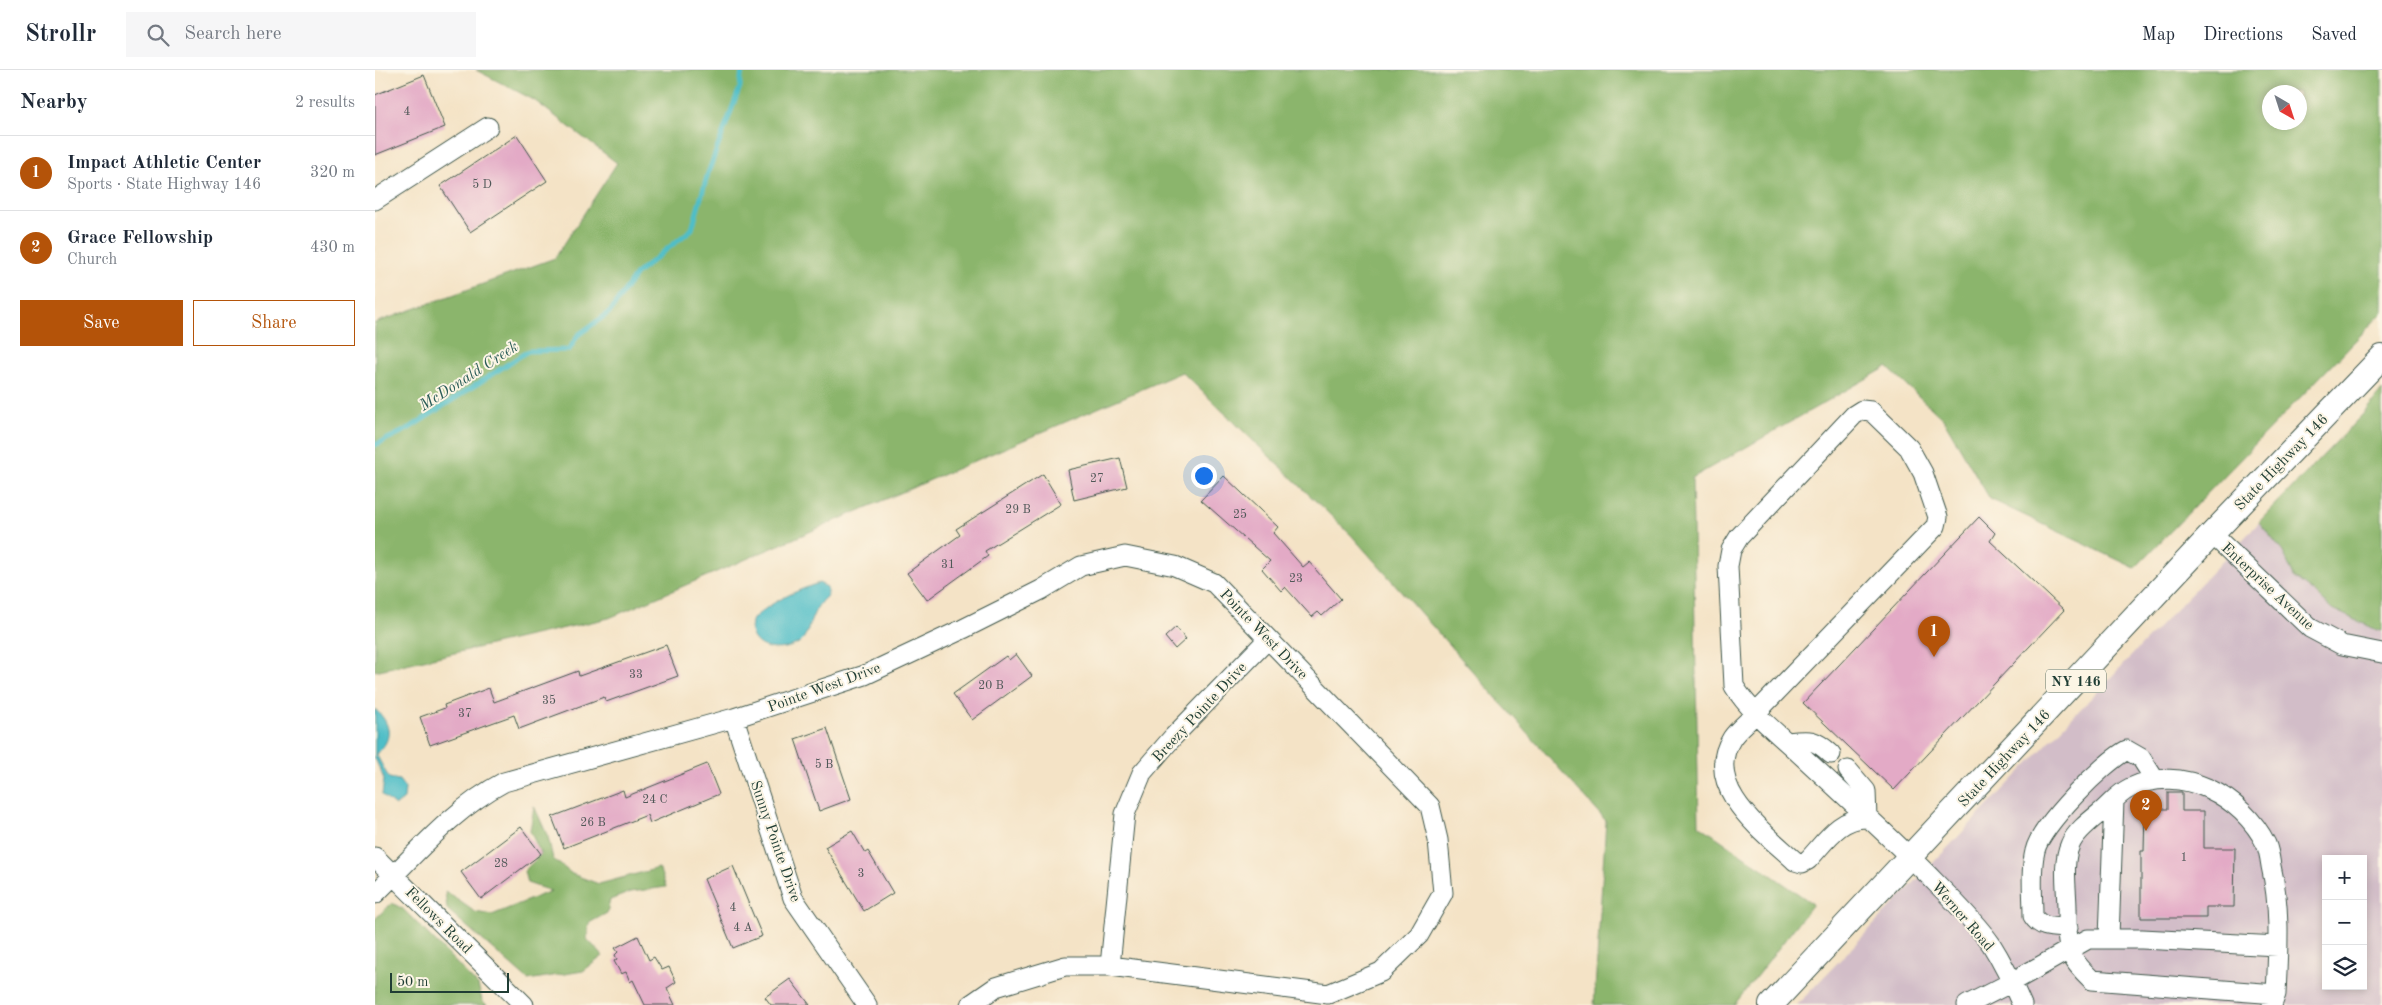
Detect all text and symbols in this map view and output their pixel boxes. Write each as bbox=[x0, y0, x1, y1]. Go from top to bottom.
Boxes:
search box bbox=[126, 12, 476, 57]
icon: search bbox=[144, 21, 172, 49]
text: Strollr bbox=[25, 23, 96, 47]
text: Search here bbox=[184, 25, 282, 44]
text: Map bbox=[2142, 26, 2175, 44]
text: Directions bbox=[2203, 26, 2283, 44]
text: Saved bbox=[2311, 26, 2357, 44]
north arrow bbox=[2262, 85, 2307, 130]
text: Nearby bbox=[20, 92, 88, 113]
text: 2 results bbox=[295, 95, 355, 111]
house number: 4 bbox=[404, 106, 411, 118]
text: Impact Athletic Center bbox=[67, 154, 261, 173]
text: 1 bbox=[31, 165, 41, 181]
text: 320 m bbox=[310, 165, 355, 181]
text: Sports · State Highway 146 bbox=[67, 177, 261, 193]
house number: 5 D bbox=[472, 178, 492, 191]
text: Grace Fellowship bbox=[67, 229, 213, 248]
text: 2 bbox=[31, 240, 41, 256]
text: 430 m bbox=[310, 240, 355, 256]
text: Church bbox=[67, 252, 117, 268]
button: Save bbox=[20, 300, 183, 346]
button: Share bbox=[193, 300, 355, 346]
water label: McDonald Creek bbox=[416, 339, 522, 415]
street label: State Highway 146 bbox=[2233, 412, 2332, 514]
your location bbox=[1191, 463, 1217, 489]
house number: 27 bbox=[1090, 473, 1104, 485]
house number: 29 B bbox=[1005, 504, 1031, 516]
house number: 25 bbox=[1233, 508, 1247, 521]
street label: Enterprise Avenue bbox=[2218, 541, 2316, 634]
house number: 31 bbox=[941, 559, 955, 571]
house number: 23 bbox=[1289, 573, 1303, 585]
street label: Pointe West Drive bbox=[1216, 587, 1310, 683]
pin: 1 bbox=[1918, 616, 1950, 657]
street label: Breezy Pointe Drive bbox=[1150, 660, 1250, 766]
street label: Pointe West Drive bbox=[766, 661, 883, 716]
house number: 33 bbox=[629, 669, 643, 681]
road number: NY 146 bbox=[2046, 670, 2106, 692]
house number: 20 B bbox=[978, 680, 1004, 692]
house number: 35 bbox=[542, 694, 556, 707]
street label: State Highway 146 bbox=[1956, 707, 2054, 811]
house number: 37 bbox=[458, 708, 472, 720]
house number: 5 B bbox=[815, 758, 833, 771]
street label: Sunny Pointe Drive bbox=[747, 779, 802, 904]
pin: 2 bbox=[2130, 790, 2162, 831]
house number: 24 C bbox=[642, 794, 668, 806]
house number: 26 B bbox=[580, 817, 606, 829]
house number: 1 bbox=[2181, 852, 2187, 864]
map controls bbox=[2322, 855, 2367, 990]
button: + bbox=[2322, 855, 2367, 900]
house number: 28 bbox=[494, 858, 508, 870]
house number: 3 bbox=[858, 868, 864, 880]
street label: Werner Road bbox=[1928, 879, 1996, 955]
street label: Fellows Road bbox=[402, 885, 474, 957]
button: − bbox=[2322, 900, 2367, 945]
house number: 4 bbox=[730, 902, 737, 914]
house number: 4 A bbox=[733, 922, 753, 934]
button: layers bbox=[2322, 945, 2367, 990]
scale bar bbox=[390, 970, 509, 993]
text: 50 m bbox=[397, 975, 428, 989]

